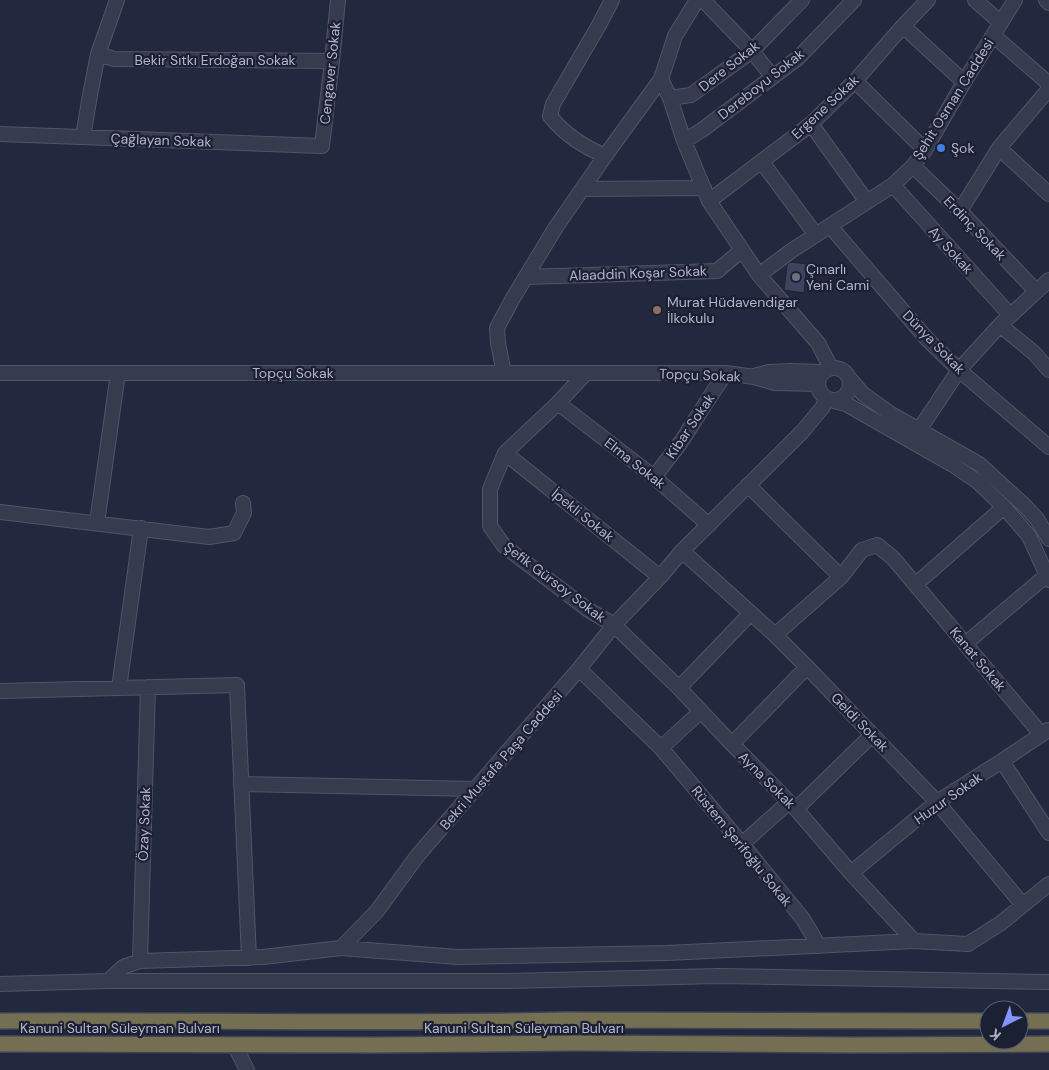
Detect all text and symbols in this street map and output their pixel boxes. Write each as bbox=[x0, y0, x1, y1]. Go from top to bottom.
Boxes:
street label: Cengaver Sokak bbox=[316, 21, 344, 125]
street label: Şehit Osman Caddesi bbox=[908, 35, 998, 163]
street label: Dere Sokak bbox=[695, 37, 763, 95]
street label: Dereboyu Sokak bbox=[714, 45, 808, 123]
street label: Bekir Sıtkı Erdoğan Sokak bbox=[134, 51, 296, 69]
street label: Ergene Sokak bbox=[787, 71, 863, 143]
street label: Çağlayan Sokak bbox=[110, 129, 212, 151]
place label: Şok bbox=[951, 139, 974, 157]
marker: Şok bbox=[935, 142, 947, 154]
street label: Erdinç Sokak bbox=[940, 192, 1010, 264]
street label: Ay Sokak bbox=[925, 222, 977, 278]
place label: Çınarlı Yeni Cami bbox=[806, 260, 869, 294]
street label: Alaaddin Koşar Sokak bbox=[569, 262, 707, 284]
marker: Çınarlı Yeni Cami bbox=[790, 271, 802, 283]
place label: Murat Hüdavendigar İlkokulu bbox=[667, 293, 798, 327]
marker: Murat Hüdavendigar İlkokulu bbox=[651, 304, 663, 316]
street label: Dünya Sokak bbox=[899, 306, 969, 378]
street label: Topçu Sokak bbox=[252, 364, 334, 382]
street label: Topçu Sokak bbox=[659, 365, 741, 385]
street label: Kibar Sokak bbox=[662, 390, 718, 462]
street label: Elma Sokak bbox=[601, 433, 669, 493]
street label: İpekli Sokak bbox=[548, 484, 618, 546]
street label: Şefik Gürsoy Sokak bbox=[500, 538, 610, 626]
street label: Kanat Sokak bbox=[946, 623, 1010, 695]
street label: Bekri Mustafa Paşa Caddesi bbox=[436, 687, 566, 833]
street label: Geldi Sokak bbox=[827, 689, 893, 755]
street label: Ayna Sokak bbox=[735, 748, 799, 812]
street label: Huzur Sokak bbox=[910, 768, 986, 828]
street label: Rüstem Şerifoğlu Sokak bbox=[688, 782, 796, 910]
street label: Özay Sokak bbox=[134, 787, 154, 861]
north arrow bbox=[979, 1000, 1029, 1050]
street label: Kanuni Sultan Süleyman Bulvarı bbox=[20, 1019, 220, 1037]
street label: Kanuni Sultan Süleyman Bulvarı bbox=[424, 1019, 624, 1037]
text: K bbox=[986, 1025, 1005, 1044]

